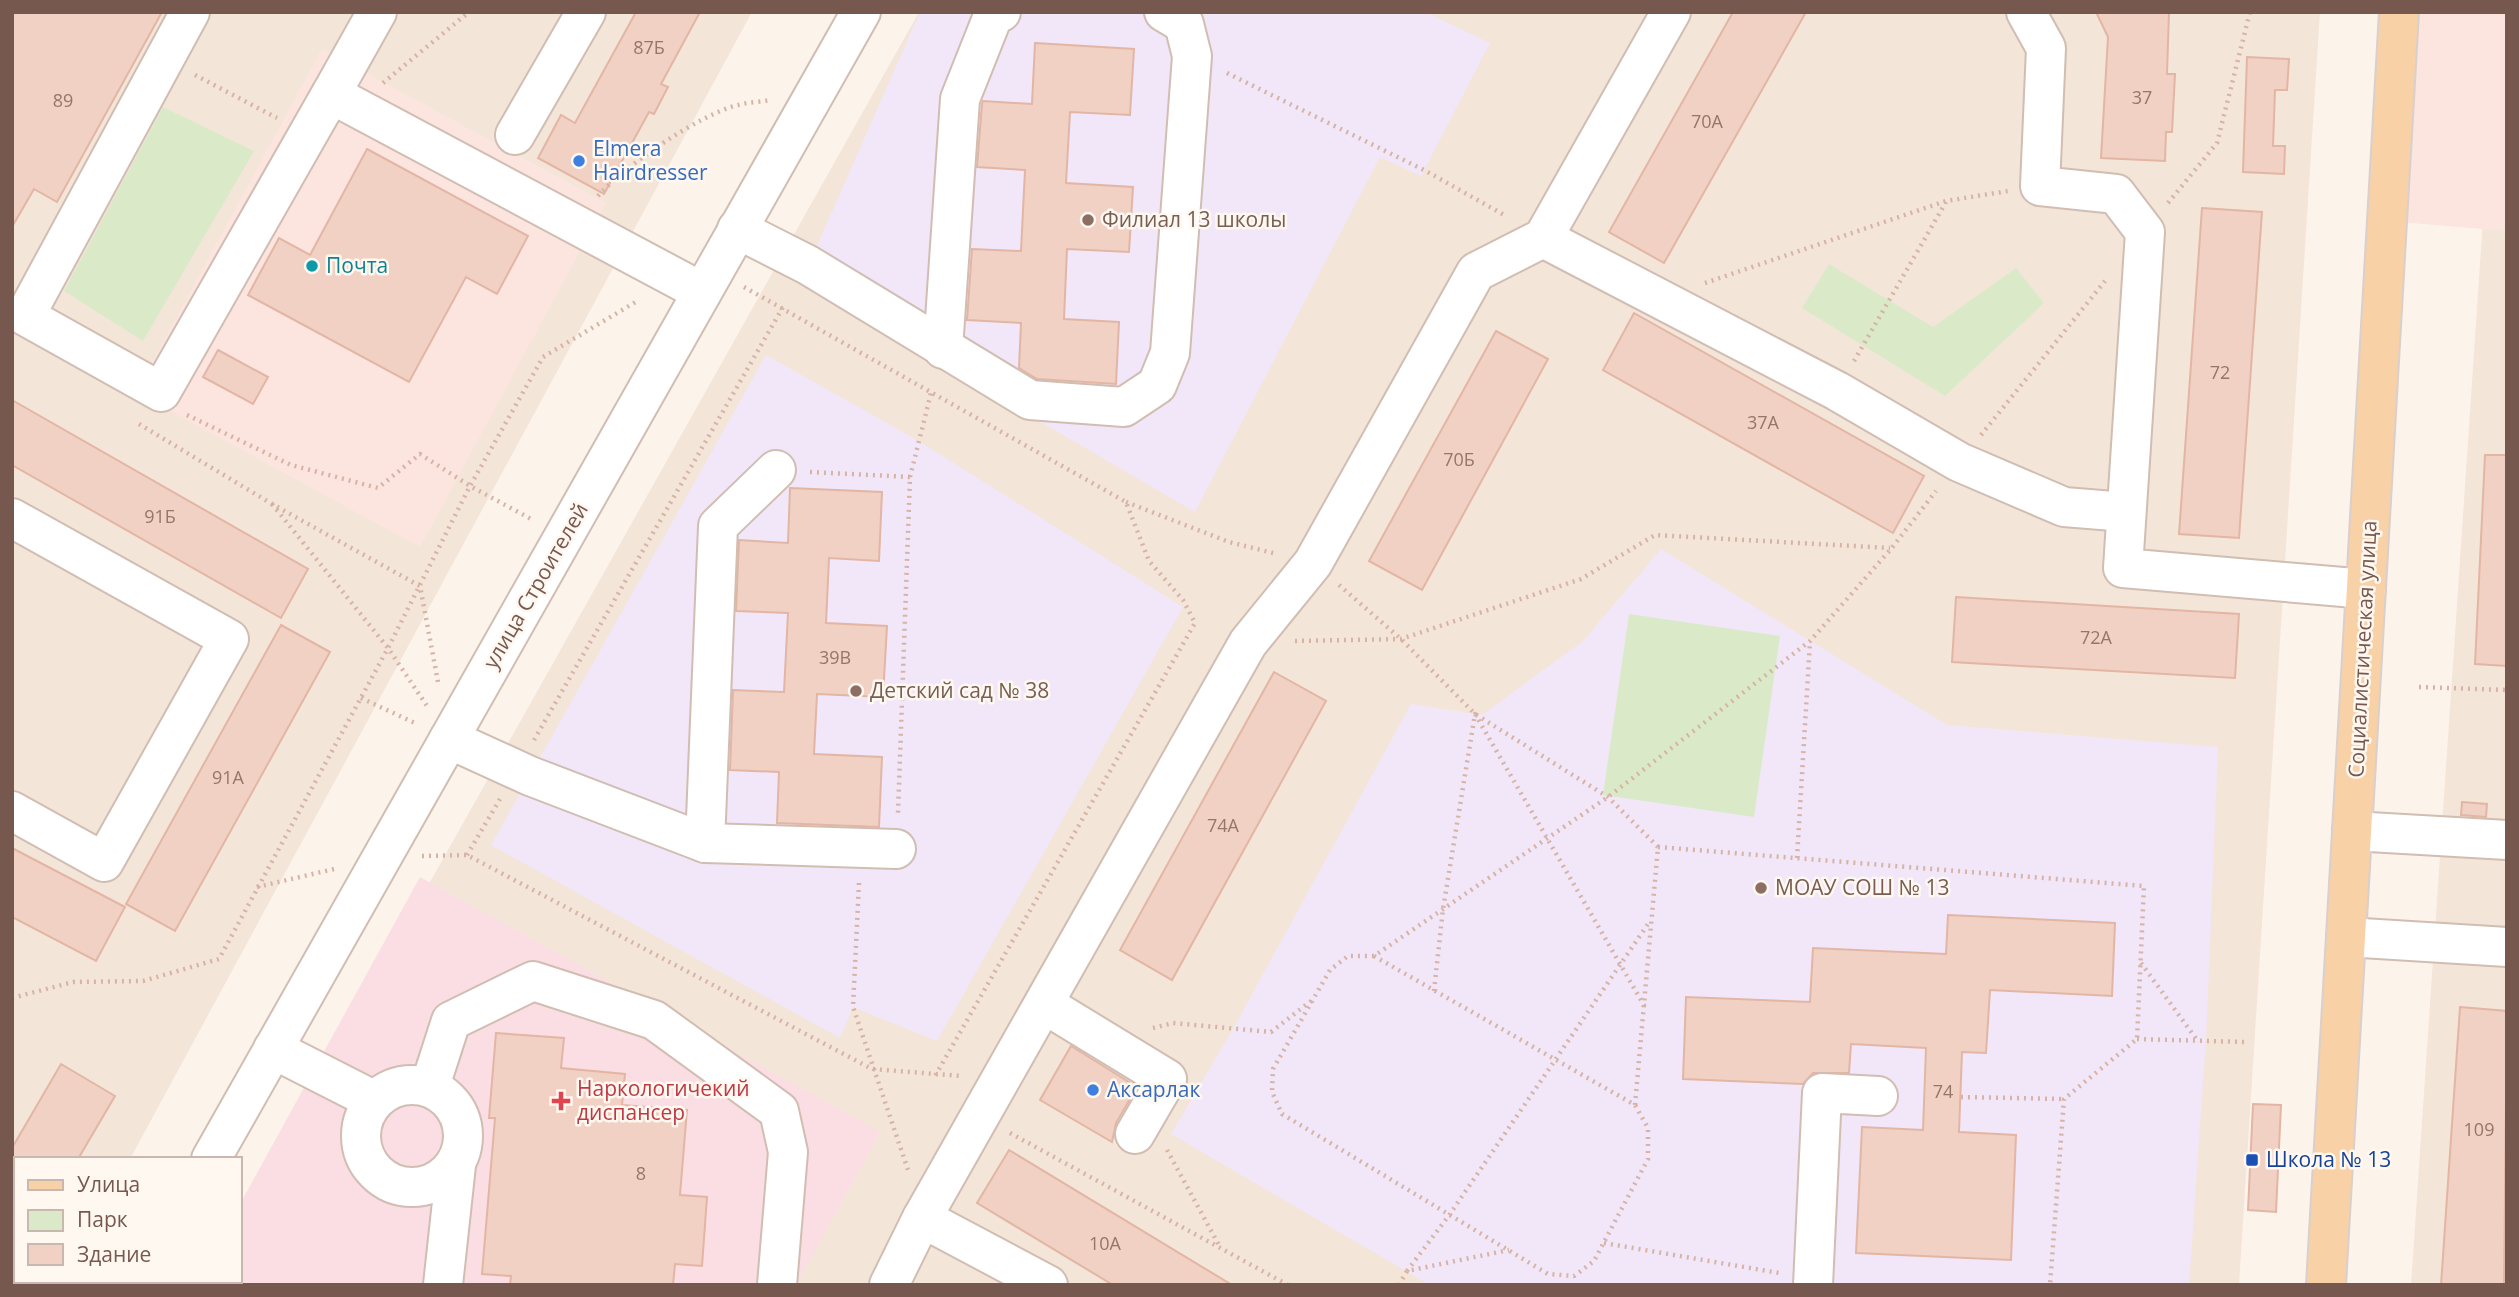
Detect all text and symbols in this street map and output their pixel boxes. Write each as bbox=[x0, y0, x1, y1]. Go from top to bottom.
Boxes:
house number: 87Б bbox=[633, 35, 665, 59]
house number: 37 bbox=[2132, 85, 2152, 109]
house number: 89 bbox=[53, 88, 73, 112]
house number: 70А bbox=[1691, 109, 1724, 133]
place label: Elmera Hairdresser bbox=[593, 134, 708, 186]
marker: Elmera Hairdresser bbox=[571, 153, 587, 169]
place label: Филиал 13 школы bbox=[1102, 205, 1286, 233]
marker: Филиал 13 школы bbox=[1080, 212, 1096, 228]
place label: Почта bbox=[326, 251, 388, 279]
marker: Почта bbox=[304, 258, 320, 274]
house number: 72 bbox=[2210, 360, 2230, 384]
house number: 37А bbox=[1747, 410, 1780, 434]
house number: 70Б bbox=[1443, 447, 1475, 471]
street label: улица Строителей bbox=[476, 498, 594, 673]
house number: 91Б bbox=[144, 504, 176, 528]
street label: Социалистическая улица bbox=[2341, 520, 2383, 778]
house number: 72А bbox=[2080, 625, 2113, 649]
house number: 39В bbox=[819, 645, 851, 669]
place label: Детский сад № 38 bbox=[870, 676, 1049, 704]
marker: Детский сад № 38 bbox=[848, 683, 864, 699]
house number: 91А bbox=[212, 765, 245, 789]
house number: 74А bbox=[1207, 813, 1240, 837]
place label: МОАУ СОШ № 13 bbox=[1775, 873, 1949, 901]
marker: МОАУ СОШ № 13 bbox=[1753, 880, 1769, 896]
place label: Наркологичекий диспансер bbox=[577, 1074, 750, 1126]
place label: Аксарлак bbox=[1107, 1075, 1200, 1103]
house number: 74 bbox=[1933, 1079, 1953, 1103]
marker: Аксарлак bbox=[1085, 1082, 1101, 1098]
marker: Наркологичекий диспансер bbox=[551, 1091, 571, 1111]
house number: 109 bbox=[2464, 1117, 2494, 1141]
place label: Школа № 13 bbox=[2266, 1145, 2391, 1173]
marker: Школа № 13 bbox=[2244, 1152, 2260, 1168]
legend bbox=[14, 1157, 242, 1283]
house number: 8 bbox=[636, 1161, 646, 1185]
text: Улица bbox=[77, 1170, 140, 1198]
text: Парк bbox=[77, 1205, 128, 1233]
house number: 10А bbox=[1089, 1231, 1122, 1255]
text: Здание bbox=[77, 1240, 151, 1268]

